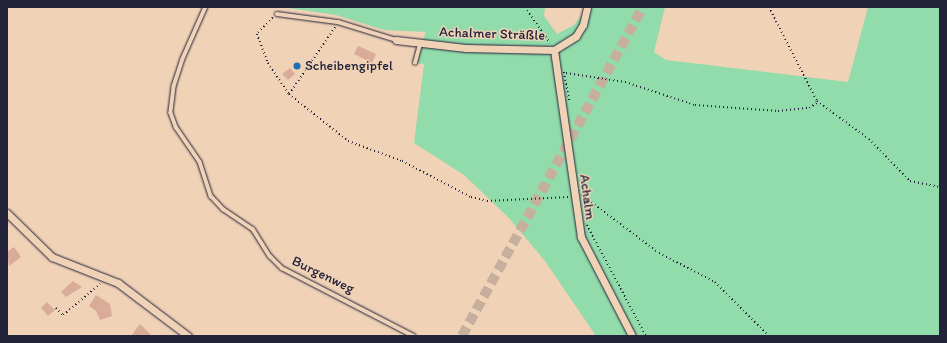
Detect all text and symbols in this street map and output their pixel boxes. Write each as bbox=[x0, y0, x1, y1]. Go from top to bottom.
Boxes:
street label: Achalmer Sträßle bbox=[439, 24, 545, 44]
place label: Scheibengipfel bbox=[305, 58, 393, 74]
marker: Scheibengipfel bbox=[292, 61, 302, 71]
street label: Achalm bbox=[576, 173, 598, 221]
street label: Burgenweg bbox=[289, 253, 357, 297]

